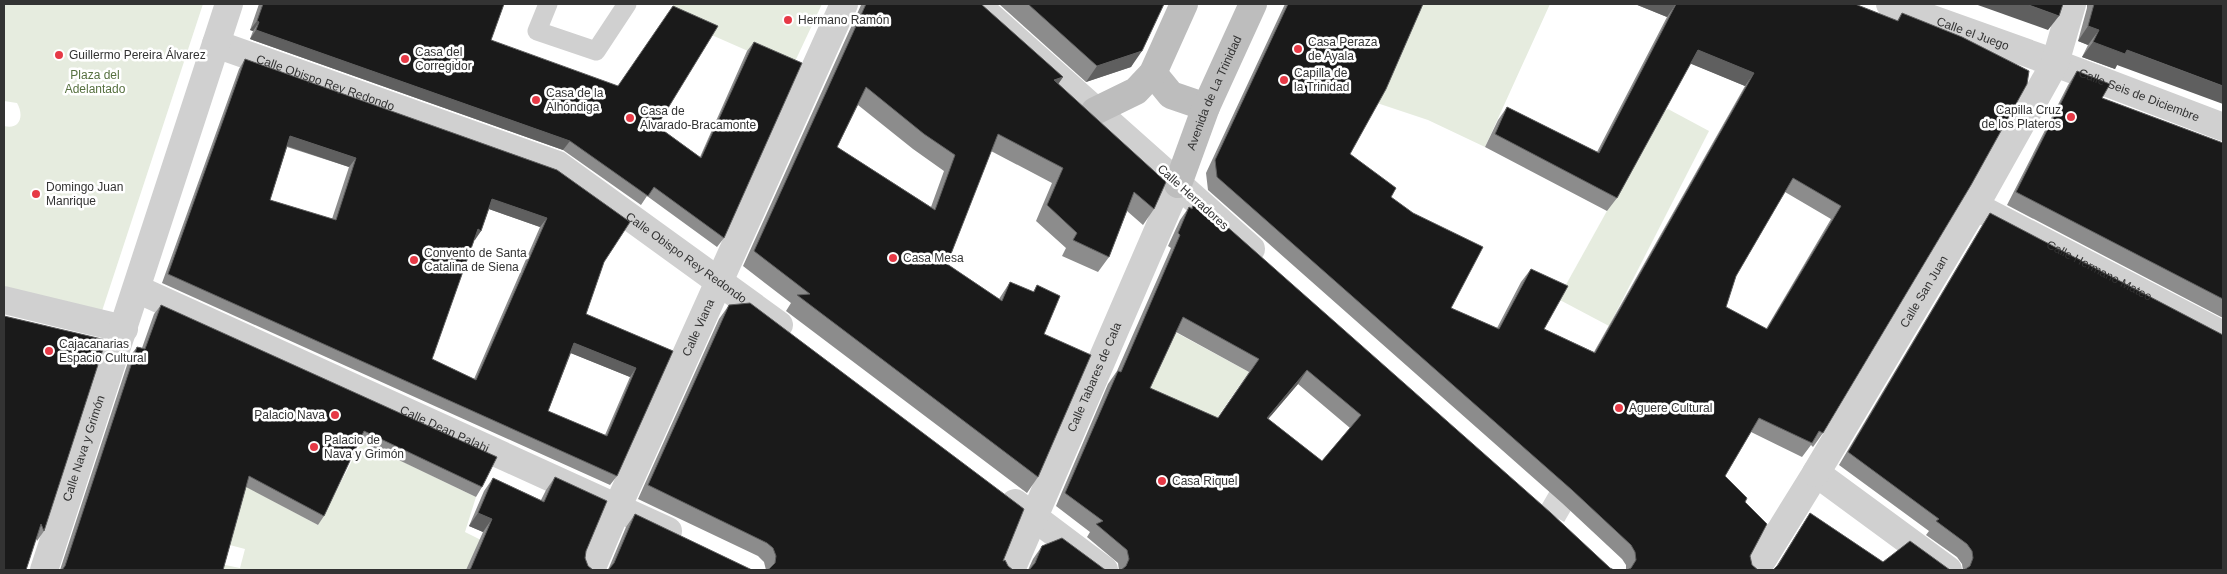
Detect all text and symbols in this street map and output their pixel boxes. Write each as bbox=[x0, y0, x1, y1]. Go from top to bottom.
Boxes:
place label: Hermano Ramón bbox=[798, 13, 889, 27]
marker: Hermano Ramón bbox=[782, 14, 794, 26]
street label: Calle el Juego bbox=[1935, 14, 2011, 53]
street label: Avenida de La Trinidad bbox=[1184, 34, 1245, 152]
place label: Casa Peraza de Ayala bbox=[1308, 35, 1378, 63]
marker: Casa Peraza de Ayala bbox=[1292, 43, 1304, 55]
place label: Casa del Corregidor bbox=[415, 45, 472, 73]
place label: Guillermo Pereira Álvarez bbox=[69, 47, 206, 62]
marker: Guillermo Pereira Álvarez bbox=[53, 49, 65, 61]
street label: Calle Obispo Rey Redondo bbox=[254, 52, 397, 114]
marker: Casa del Corregidor bbox=[399, 53, 411, 65]
place label: Capilla de la Trinidad bbox=[1294, 66, 1349, 94]
street label: Calle Seis de Diciembre bbox=[2077, 66, 2202, 125]
park label: Plaza del Adelantado bbox=[65, 68, 126, 96]
marker: Capilla de la Trinidad bbox=[1278, 74, 1290, 86]
place label: Casa de la Alhóndiga bbox=[546, 86, 604, 114]
marker: Casa de la Alhóndiga bbox=[530, 94, 542, 106]
place label: Capilla Cruz de los Plateros bbox=[1982, 103, 2061, 131]
place label: Casa de Alvarado-Bracamonte bbox=[640, 104, 756, 132]
marker: Capilla Cruz de los Plateros bbox=[2065, 111, 2077, 123]
marker: Casa de Alvarado-Bracamonte bbox=[624, 112, 636, 124]
street label: Calle Herradores bbox=[1155, 161, 1231, 233]
place label: Domingo Juan Manrique bbox=[46, 180, 123, 208]
marker: Domingo Juan Manrique bbox=[30, 188, 42, 200]
street label: Calle Obispo Rey Redondo bbox=[623, 209, 750, 306]
street label: Calle Hermano Mateo bbox=[2044, 237, 2155, 304]
place label: Convento de Santa Catalina de Siena bbox=[424, 246, 527, 274]
place label: Casa Mesa bbox=[903, 251, 964, 265]
marker: Casa Mesa bbox=[887, 252, 899, 264]
street label: Calle San Juan bbox=[1897, 253, 1951, 330]
marker: Convento de Santa Catalina de Siena bbox=[408, 254, 420, 266]
street label: Calle Viana bbox=[679, 297, 717, 359]
street label: Calle Tabares de Cala bbox=[1065, 320, 1124, 434]
place label: Cajacanarias Espacio Cultural bbox=[59, 337, 146, 365]
marker: Cajacanarias Espacio Cultural bbox=[43, 345, 55, 357]
street label: Calle Nava y Grimón bbox=[60, 393, 108, 503]
place label: Aguere Cultural bbox=[1629, 401, 1712, 415]
marker: Aguere Cultural bbox=[1613, 402, 1625, 414]
street label: Calle Dean Palahi bbox=[398, 403, 491, 455]
place label: Palacio Nava bbox=[254, 408, 325, 422]
marker: Palacio Nava bbox=[329, 409, 341, 421]
place label: Palacio de Nava y Grimón bbox=[324, 433, 404, 461]
marker: Palacio de Nava y Grimón bbox=[308, 441, 320, 453]
place label: Casa Riquel bbox=[1172, 474, 1237, 488]
marker: Casa Riquel bbox=[1156, 475, 1168, 487]

